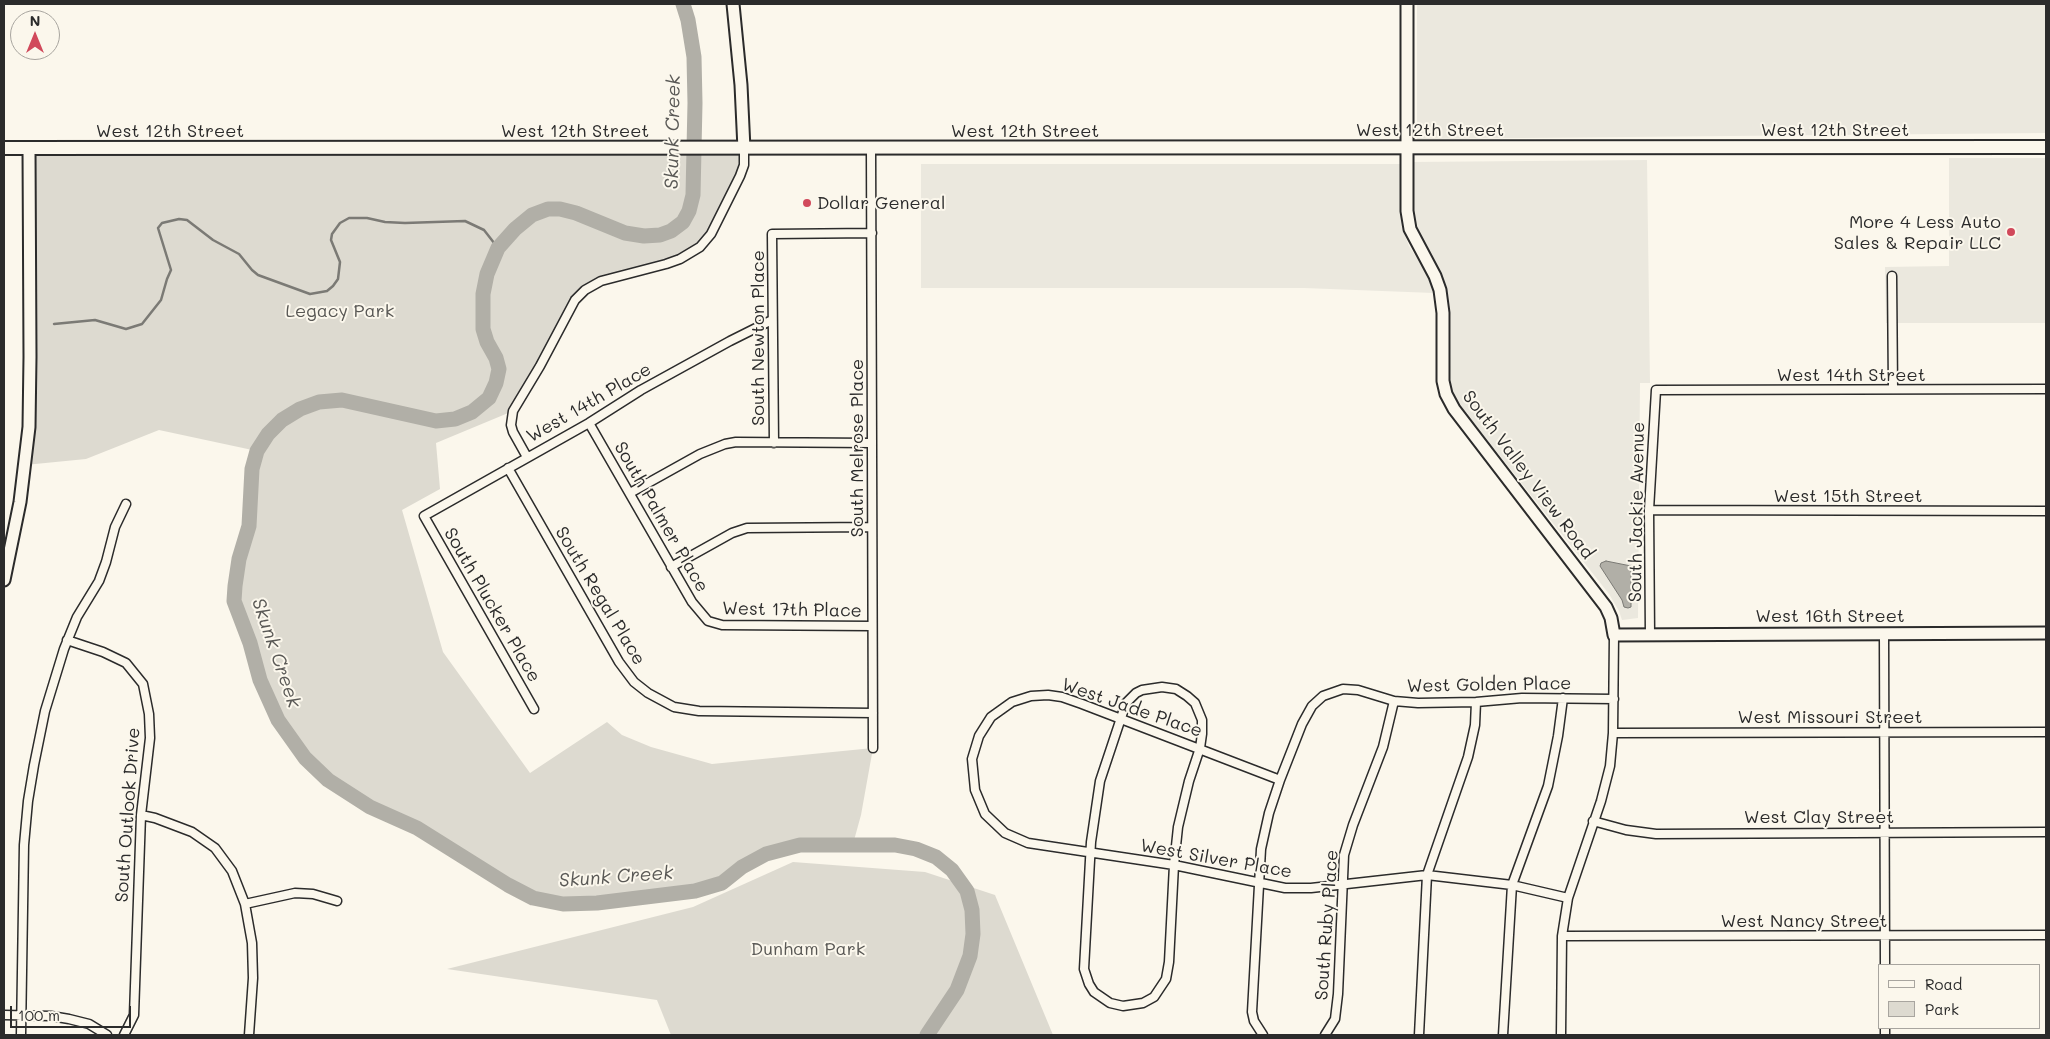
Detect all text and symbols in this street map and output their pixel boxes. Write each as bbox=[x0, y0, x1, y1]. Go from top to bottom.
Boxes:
north arrow bbox=[10, 10, 60, 60]
text: N bbox=[30, 11, 40, 30]
water label: Skunk Creek bbox=[661, 75, 685, 189]
street label: West 12th Street bbox=[1356, 119, 1504, 141]
street label: West 12th Street bbox=[1761, 119, 1909, 141]
street label: West 12th Street bbox=[96, 120, 244, 142]
street label: West 12th Street bbox=[501, 120, 649, 142]
street label: West 12th Street bbox=[951, 120, 1099, 142]
place label: Dollar General bbox=[817, 192, 945, 214]
marker: Dollar General bbox=[801, 197, 813, 209]
place label: More 4 Less Auto Sales & Repair LLC bbox=[1834, 211, 2001, 253]
marker: More 4 Less Auto Sales & Repair LLC bbox=[2005, 226, 2017, 238]
street label: South Newton Place bbox=[747, 250, 769, 426]
park label: Legacy Park bbox=[286, 300, 394, 322]
street label: West 14th Place bbox=[523, 359, 655, 447]
street label: South Melrose Place bbox=[846, 359, 868, 537]
street label: West 14th Street bbox=[1776, 364, 1926, 386]
street label: South Valley View Road bbox=[1458, 386, 1598, 564]
street label: South Jackie Avenue bbox=[1625, 422, 1649, 602]
street label: South Palmer Place bbox=[609, 438, 713, 596]
street label: West 15th Street bbox=[1773, 485, 1923, 507]
street label: South Regal Place bbox=[550, 523, 650, 669]
street label: South Plucker Place bbox=[439, 524, 545, 686]
water label: Skunk Creek bbox=[247, 595, 305, 711]
street label: West 17th Place bbox=[722, 598, 862, 622]
street label: West 16th Street bbox=[1755, 605, 1905, 627]
street label: West Golden Place bbox=[1407, 673, 1571, 697]
street label: West Jade Place bbox=[1059, 674, 1205, 742]
street label: West Missouri Street bbox=[1738, 706, 1922, 728]
street label: South Outlook Drive bbox=[111, 727, 145, 903]
street label: West Clay Street bbox=[1744, 806, 1894, 828]
street label: West Silver Place bbox=[1139, 835, 1293, 883]
street label: South Ruby Place bbox=[1311, 849, 1343, 1001]
water label: Skunk Creek bbox=[558, 862, 674, 892]
street label: West Nancy Street bbox=[1721, 910, 1887, 932]
park label: Dunham Park bbox=[751, 938, 865, 960]
legend bbox=[1878, 964, 2040, 1029]
text: Road bbox=[1925, 974, 1962, 994]
scale bar bbox=[12, 996, 134, 1028]
text: Park bbox=[1925, 999, 1959, 1019]
text: 100 m bbox=[18, 1005, 60, 1025]

